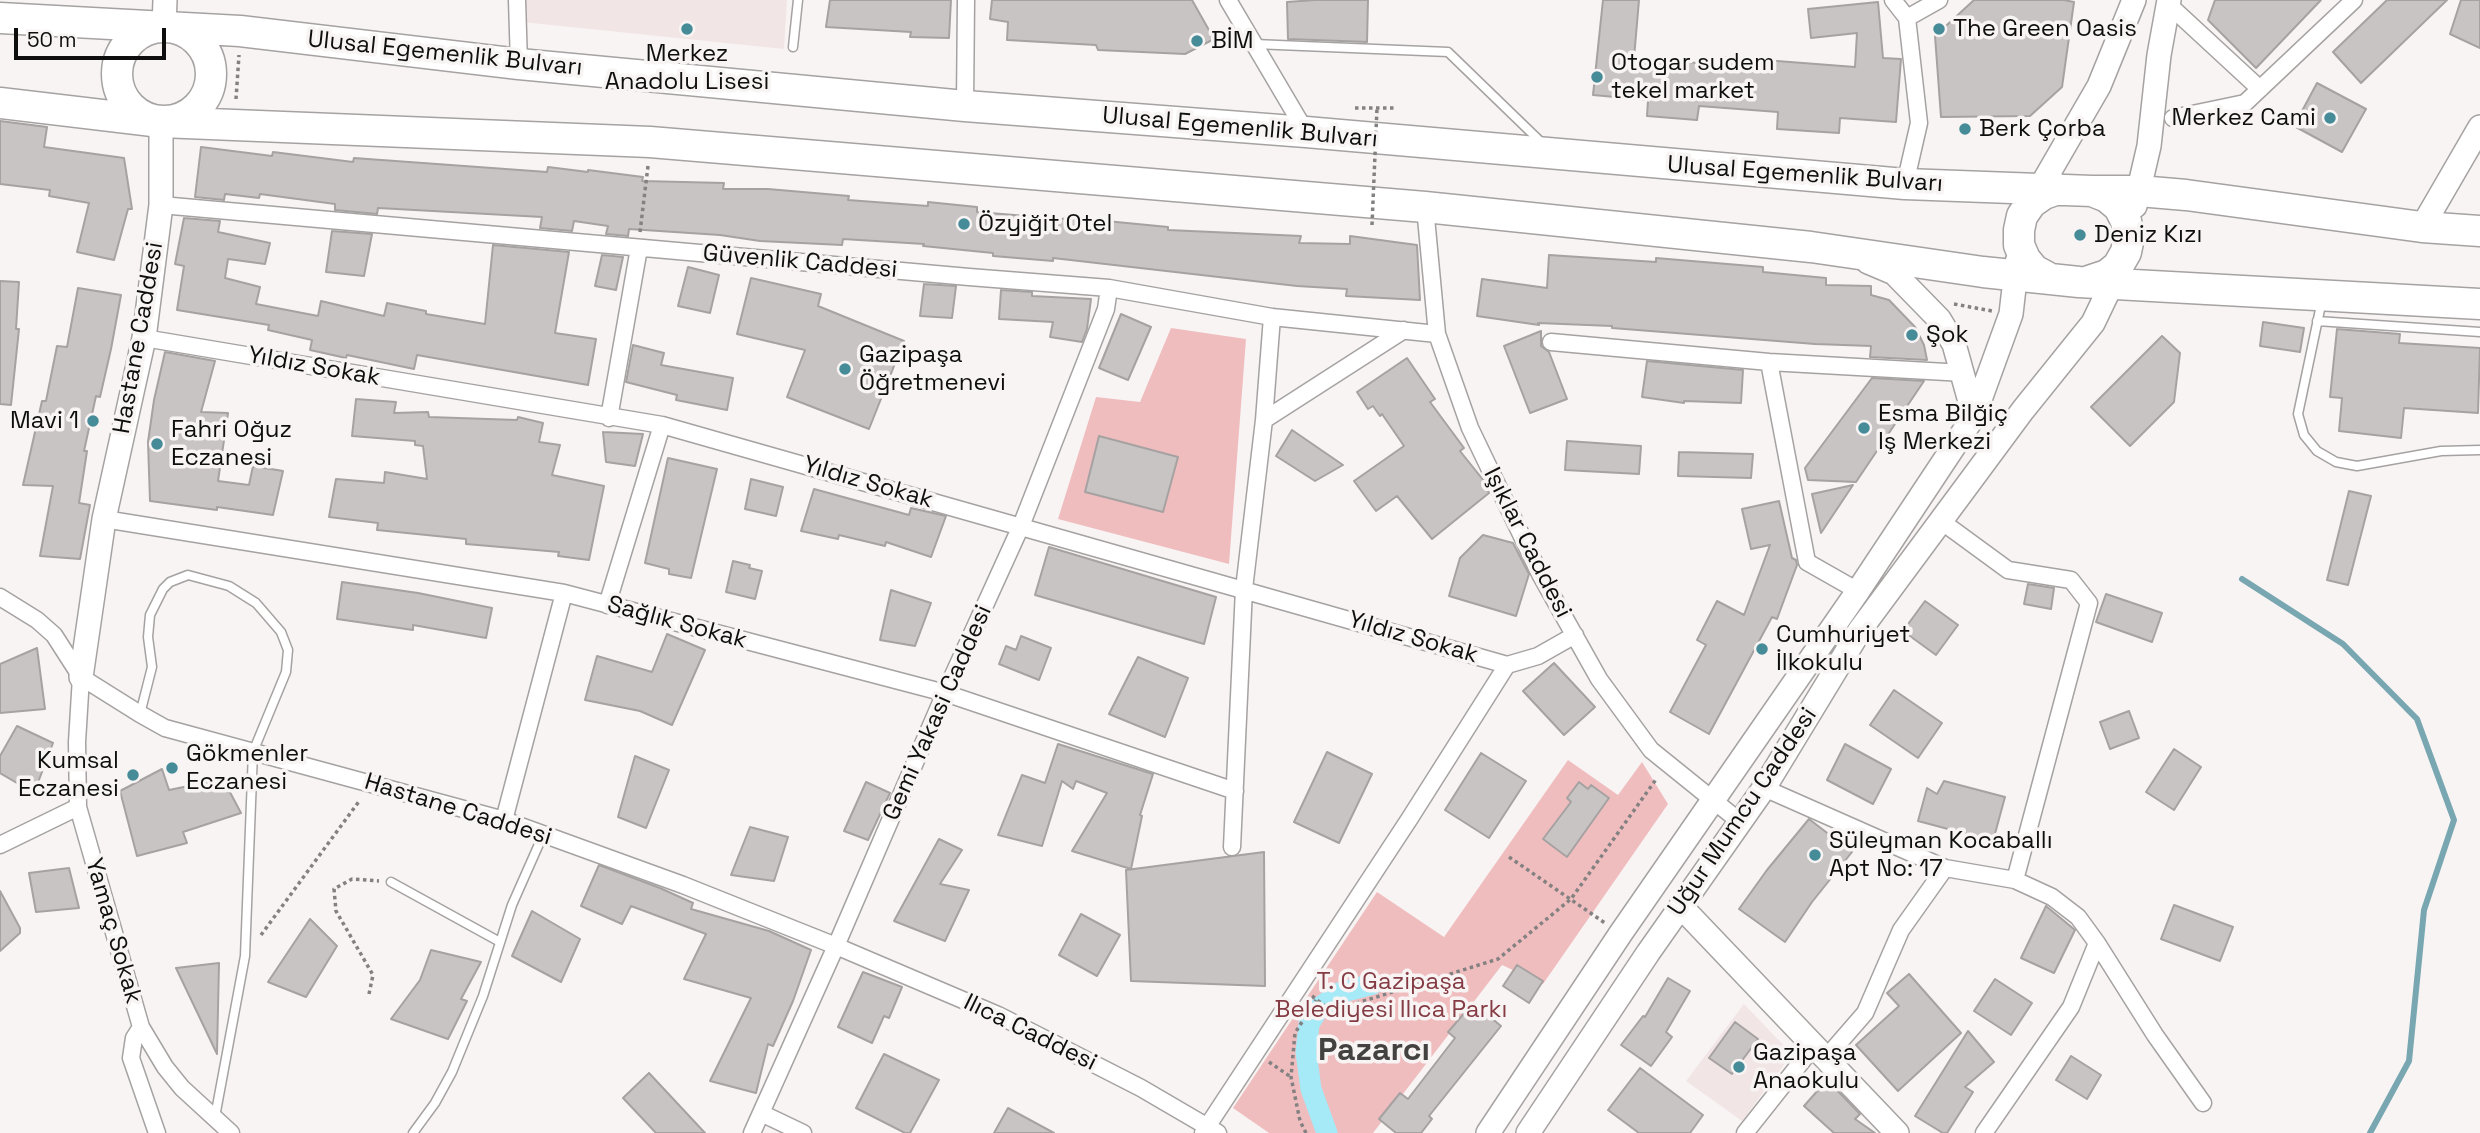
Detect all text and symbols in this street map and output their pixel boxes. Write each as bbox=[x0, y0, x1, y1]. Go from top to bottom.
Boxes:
scale bar bbox=[18, 14, 170, 58]
place label: The Green Oasis bbox=[1953, 15, 2137, 43]
marker: Merkez Anadolu Lisesi bbox=[679, 21, 695, 37]
marker: The Green Oasis bbox=[1931, 21, 1947, 37]
street label: Ulusal Egemenlik Bulvarı bbox=[306, 25, 584, 83]
text: 50 m bbox=[27, 26, 77, 53]
place label: BİM bbox=[1211, 27, 1253, 55]
marker: BİM bbox=[1189, 33, 1205, 49]
place label: Merkez Anadolu Lisesi bbox=[605, 40, 769, 96]
place label: Otogar sudem tekel market bbox=[1611, 49, 1775, 105]
marker: Otogar sudem tekel market bbox=[1589, 69, 1605, 85]
street label: Ulusal Egemenlik Bulvarı bbox=[1101, 102, 1379, 154]
place label: Merkez Cami bbox=[2172, 104, 2316, 132]
marker: Merkez Cami bbox=[2322, 110, 2338, 126]
place label: Berk Çorba bbox=[1979, 115, 2106, 143]
marker: Berk Çorba bbox=[1957, 121, 1973, 137]
street label: Ulusal Egemenlik Bulvarı bbox=[1666, 151, 1944, 199]
place label: Özyiğit Otel bbox=[978, 210, 1112, 238]
marker: Özyiğit Otel bbox=[956, 216, 972, 232]
place label: Deniz Kızı bbox=[2094, 221, 2202, 249]
marker: Deniz Kızı bbox=[2072, 227, 2088, 243]
street label: Güvenlik Caddesi bbox=[701, 239, 899, 285]
street label: Hastane Caddesi bbox=[108, 240, 170, 436]
place label: Şok bbox=[1926, 321, 1968, 349]
marker: Şok bbox=[1904, 327, 1920, 343]
street label: Yıldız Sokak bbox=[246, 341, 382, 393]
place label: Gazipaşa Öğretmenevi bbox=[859, 341, 1006, 397]
marker: Gazipaşa Öğretmenevi bbox=[837, 361, 853, 377]
place label: Esma Bilğiç Iş Merkezi bbox=[1878, 400, 2008, 456]
place label: Mavi 1 bbox=[10, 407, 79, 435]
marker: Mavi 1 bbox=[85, 413, 101, 429]
place label: Fahri Oğuz Eczanesi bbox=[171, 416, 292, 472]
marker: Esma Bilğiç Iş Merkezi bbox=[1856, 420, 1872, 436]
marker: Fahri Oğuz Eczanesi bbox=[149, 436, 165, 452]
street label: Yıldız Sokak bbox=[800, 451, 936, 515]
street label: Işıklar Caddesi bbox=[1477, 463, 1577, 623]
street label: Sağlık Sokak bbox=[604, 591, 750, 655]
street label: Gemi Yakasi Caddesi bbox=[878, 601, 998, 825]
street label: Yıldız Sokak bbox=[1345, 606, 1481, 670]
place label: Cumhuriyet İlkokulu bbox=[1776, 621, 1910, 677]
marker: Cumhuriyet İlkokulu bbox=[1754, 641, 1770, 657]
street label: Uğur Mumcu Caddesi bbox=[1663, 702, 1823, 922]
place label: Gökmenler Eczanesi bbox=[186, 740, 308, 796]
place label: Kumsal Eczanesi bbox=[18, 747, 119, 803]
marker: Gökmenler Eczanesi bbox=[164, 760, 180, 776]
marker: Kumsal Eczanesi bbox=[125, 767, 141, 783]
street label: Hastane Caddesi bbox=[361, 768, 555, 852]
place label: Süleyman Kocaballı Apt No: 17 bbox=[1829, 827, 2053, 883]
marker: Süleyman Kocaballı Apt No: 17 bbox=[1807, 847, 1823, 863]
street label: Yamaç Sokak bbox=[78, 855, 148, 1007]
park label: T. C Gazipaşa Belediyesi Ilıca Parkı bbox=[1275, 968, 1507, 1024]
street label: Ilıca Caddesi bbox=[959, 988, 1101, 1078]
district label: Pazarcı bbox=[1318, 1032, 1430, 1070]
place label: Gazipaşa Anaokulu bbox=[1753, 1039, 1859, 1095]
marker: Gazipaşa Anaokulu bbox=[1731, 1059, 1747, 1075]

